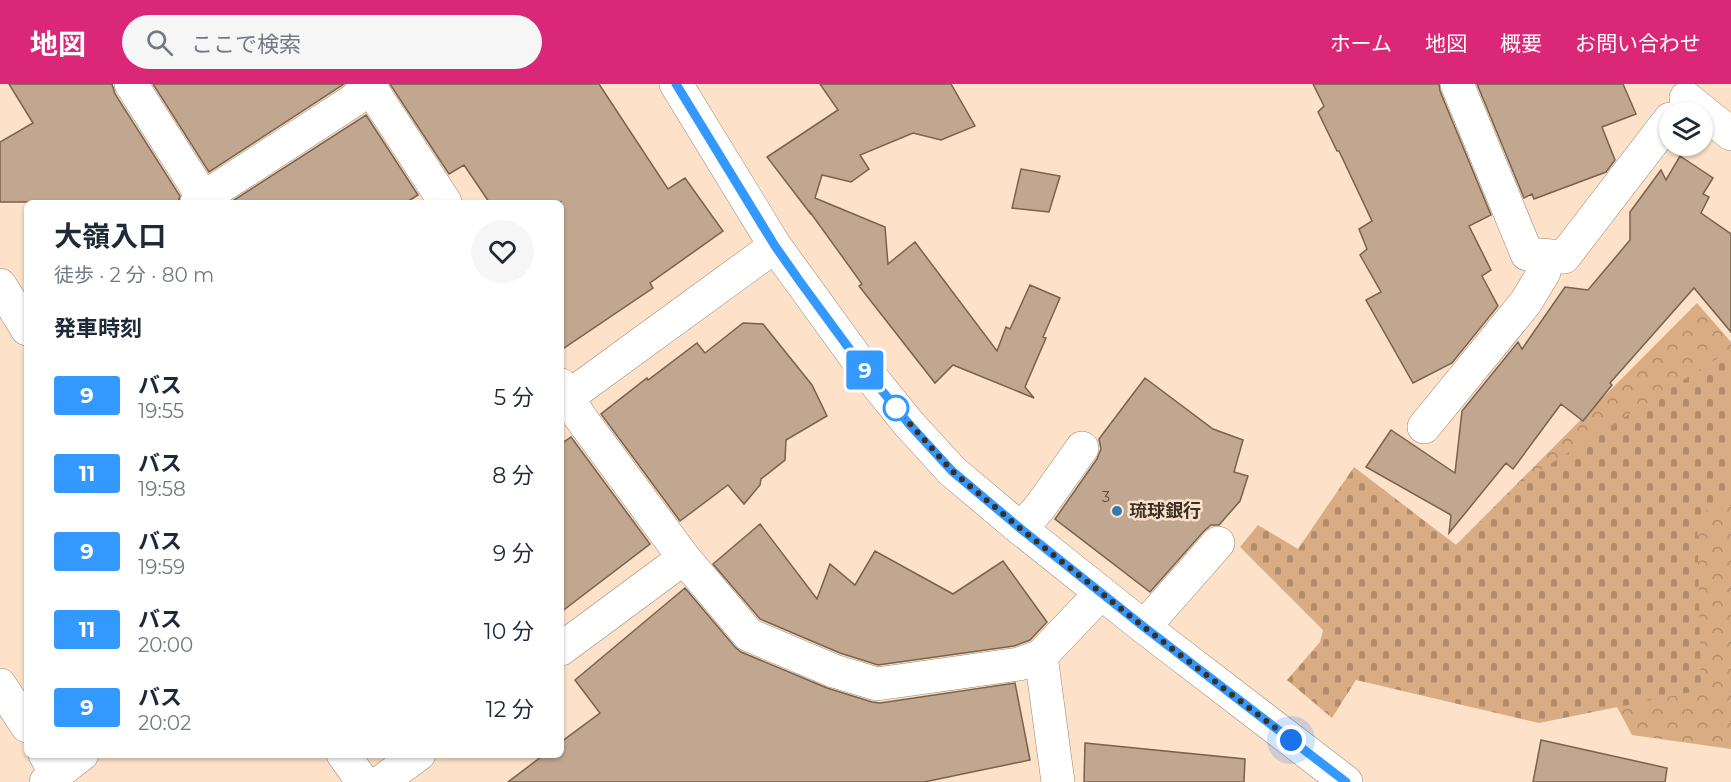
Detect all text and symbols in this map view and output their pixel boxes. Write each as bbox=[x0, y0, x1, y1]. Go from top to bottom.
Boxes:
search box bbox=[122, 15, 542, 69]
icon: search bbox=[143, 26, 176, 59]
text: 地図 bbox=[30, 27, 86, 61]
text: ここで検索 bbox=[191, 31, 301, 58]
text: ホーム bbox=[1330, 31, 1392, 56]
text: 地図 bbox=[1425, 31, 1467, 56]
text: 概要 bbox=[1500, 31, 1542, 56]
text: お問い合わせ bbox=[1575, 31, 1701, 56]
map controls bbox=[1659, 102, 1713, 156]
button: layers bbox=[1659, 102, 1713, 156]
text: 大嶺入口 bbox=[54, 219, 166, 253]
button: heart bbox=[471, 220, 534, 283]
text: 徒歩 · 2 分 · 80 m bbox=[54, 263, 214, 287]
text: 発車時刻 bbox=[54, 315, 142, 342]
line badge: 9 bbox=[846, 350, 884, 390]
text: 9 bbox=[858, 358, 872, 383]
text: バス bbox=[138, 372, 182, 399]
text: 9 bbox=[80, 383, 94, 408]
text: 5 分 bbox=[494, 384, 534, 411]
unlabelled marker bbox=[883, 395, 909, 421]
text: 19:55 bbox=[138, 399, 184, 423]
text: バス bbox=[138, 450, 182, 477]
text: 11 bbox=[79, 461, 95, 486]
text: 8 分 bbox=[492, 462, 534, 489]
text: 19:58 bbox=[138, 477, 186, 501]
house number: 3 bbox=[1102, 487, 1110, 506]
place label: 琉球銀行 bbox=[1129, 500, 1201, 522]
marker: 琉球銀行 bbox=[1110, 504, 1124, 518]
text: バス bbox=[138, 528, 182, 555]
text: 9 bbox=[80, 539, 94, 564]
text: 9 分 bbox=[493, 540, 534, 567]
text: 19:59 bbox=[138, 555, 185, 579]
text: バス bbox=[138, 606, 182, 633]
text: 11 bbox=[79, 617, 95, 642]
text: 10 分 bbox=[484, 618, 534, 645]
text: 20:00 bbox=[138, 633, 193, 657]
text: バス bbox=[138, 684, 182, 711]
text: 9 bbox=[80, 695, 94, 720]
text: 12 分 bbox=[486, 696, 534, 723]
text: 20:02 bbox=[138, 711, 191, 735]
your location bbox=[1276, 725, 1306, 755]

